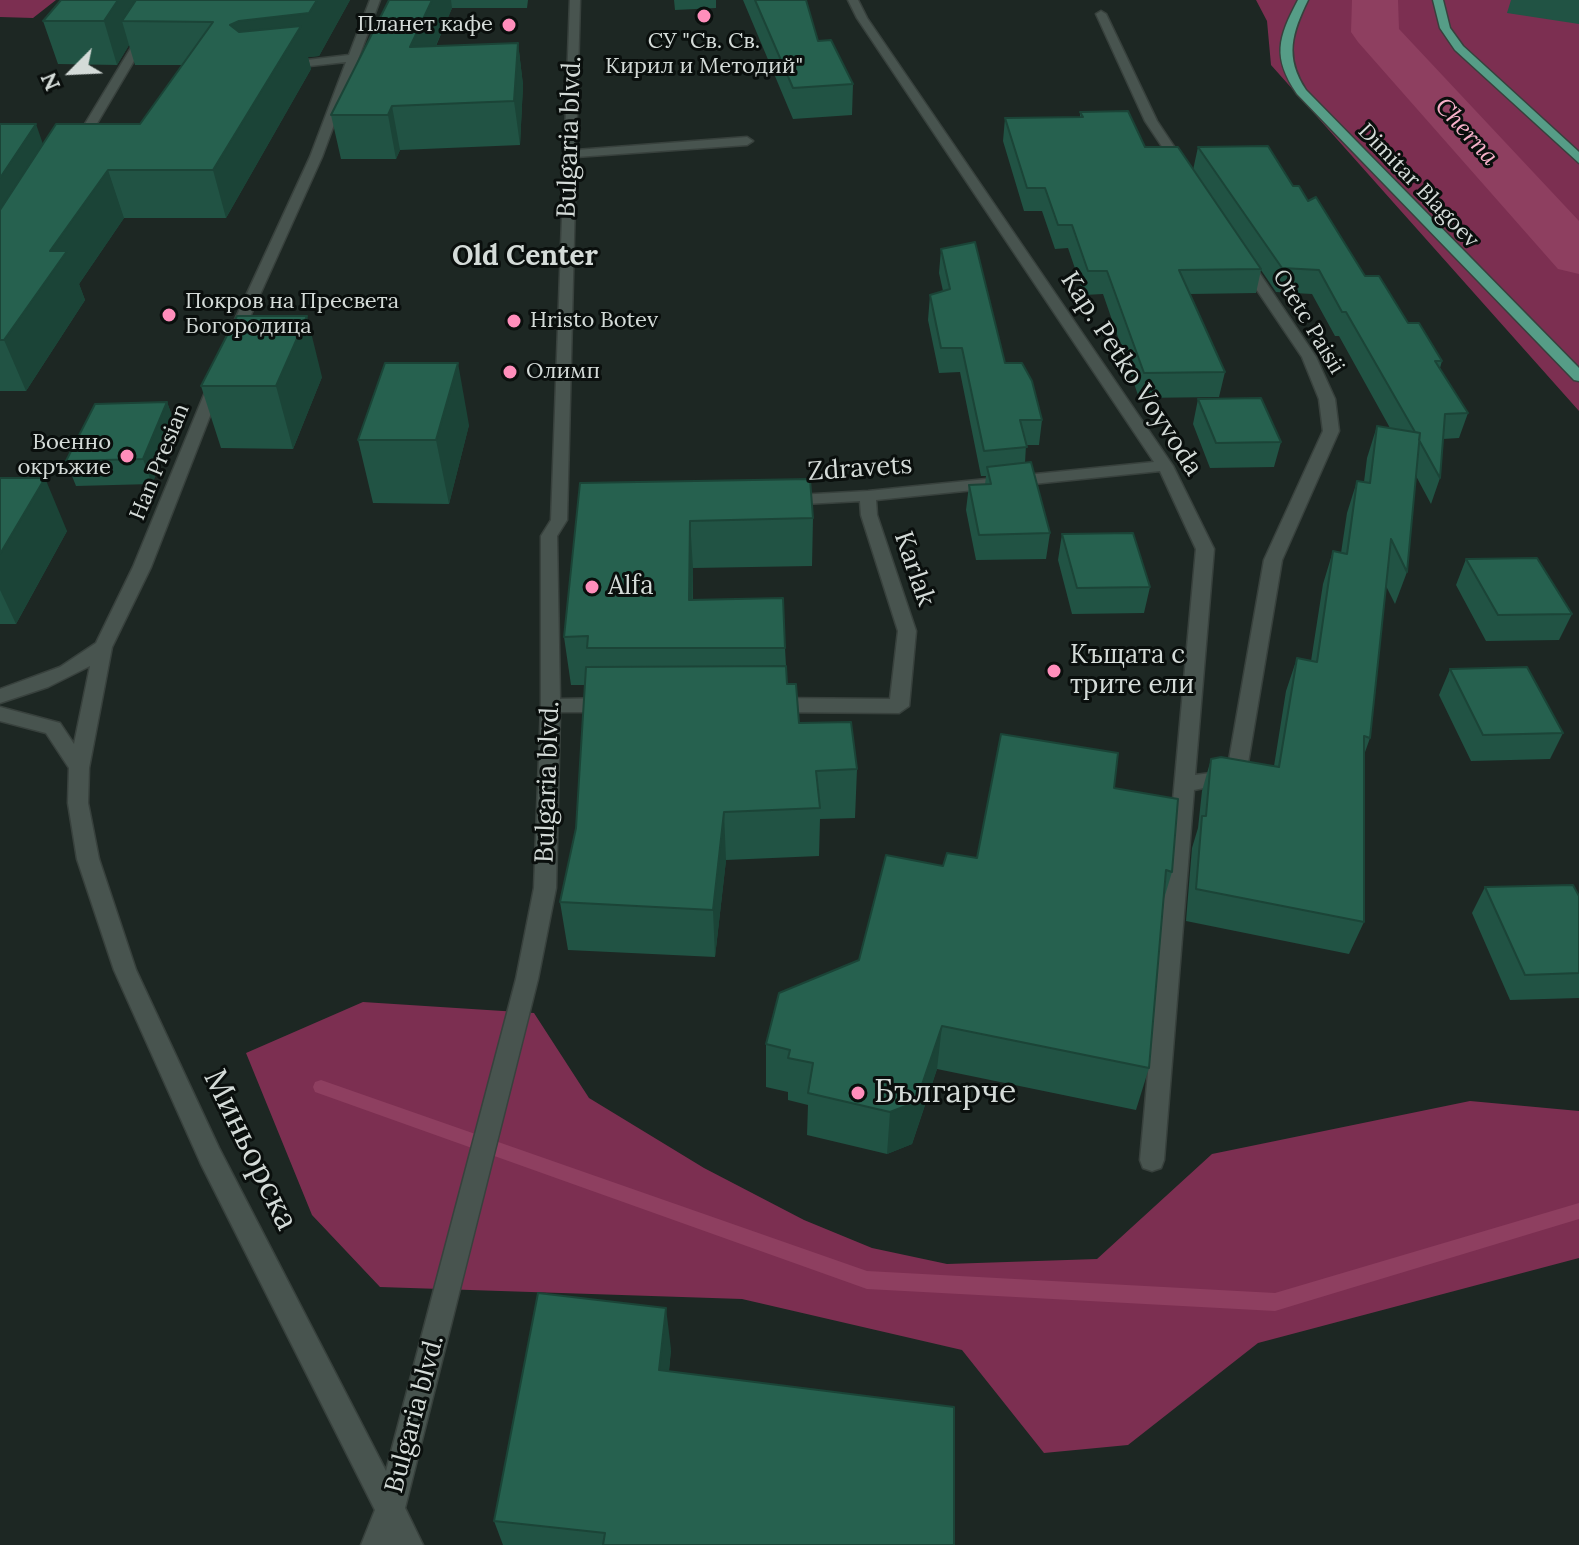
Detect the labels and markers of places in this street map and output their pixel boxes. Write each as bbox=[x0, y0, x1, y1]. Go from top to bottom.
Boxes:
marker: СУ "Св. Св. Кирил и Методий" bbox=[695, 7, 713, 25]
place label: Планет кафе bbox=[357, 12, 493, 38]
marker: Планет кафе bbox=[500, 16, 518, 34]
place label: СУ "Св. Св. Кирил и Методий" bbox=[605, 29, 803, 80]
place label: Покров на Пресвета Богородица bbox=[185, 289, 399, 340]
marker: Покров на Пресвета Богородица bbox=[160, 306, 178, 324]
place label: Hristo Botev bbox=[530, 308, 658, 334]
marker: Hristo Botev bbox=[505, 312, 523, 330]
place label: Олимп bbox=[526, 359, 600, 385]
marker: Олимп bbox=[501, 363, 519, 381]
place label: Военно окръжие bbox=[18, 430, 111, 482]
marker: Военно окръжие bbox=[118, 447, 136, 465]
place label: Alfa bbox=[608, 571, 654, 603]
marker: Alfa bbox=[583, 578, 601, 596]
place label: Къщата с трите ели bbox=[1070, 640, 1194, 702]
marker: Къщата с трите ели bbox=[1045, 662, 1063, 680]
place label: Българче bbox=[874, 1074, 1016, 1112]
marker: Българче bbox=[849, 1084, 867, 1102]

